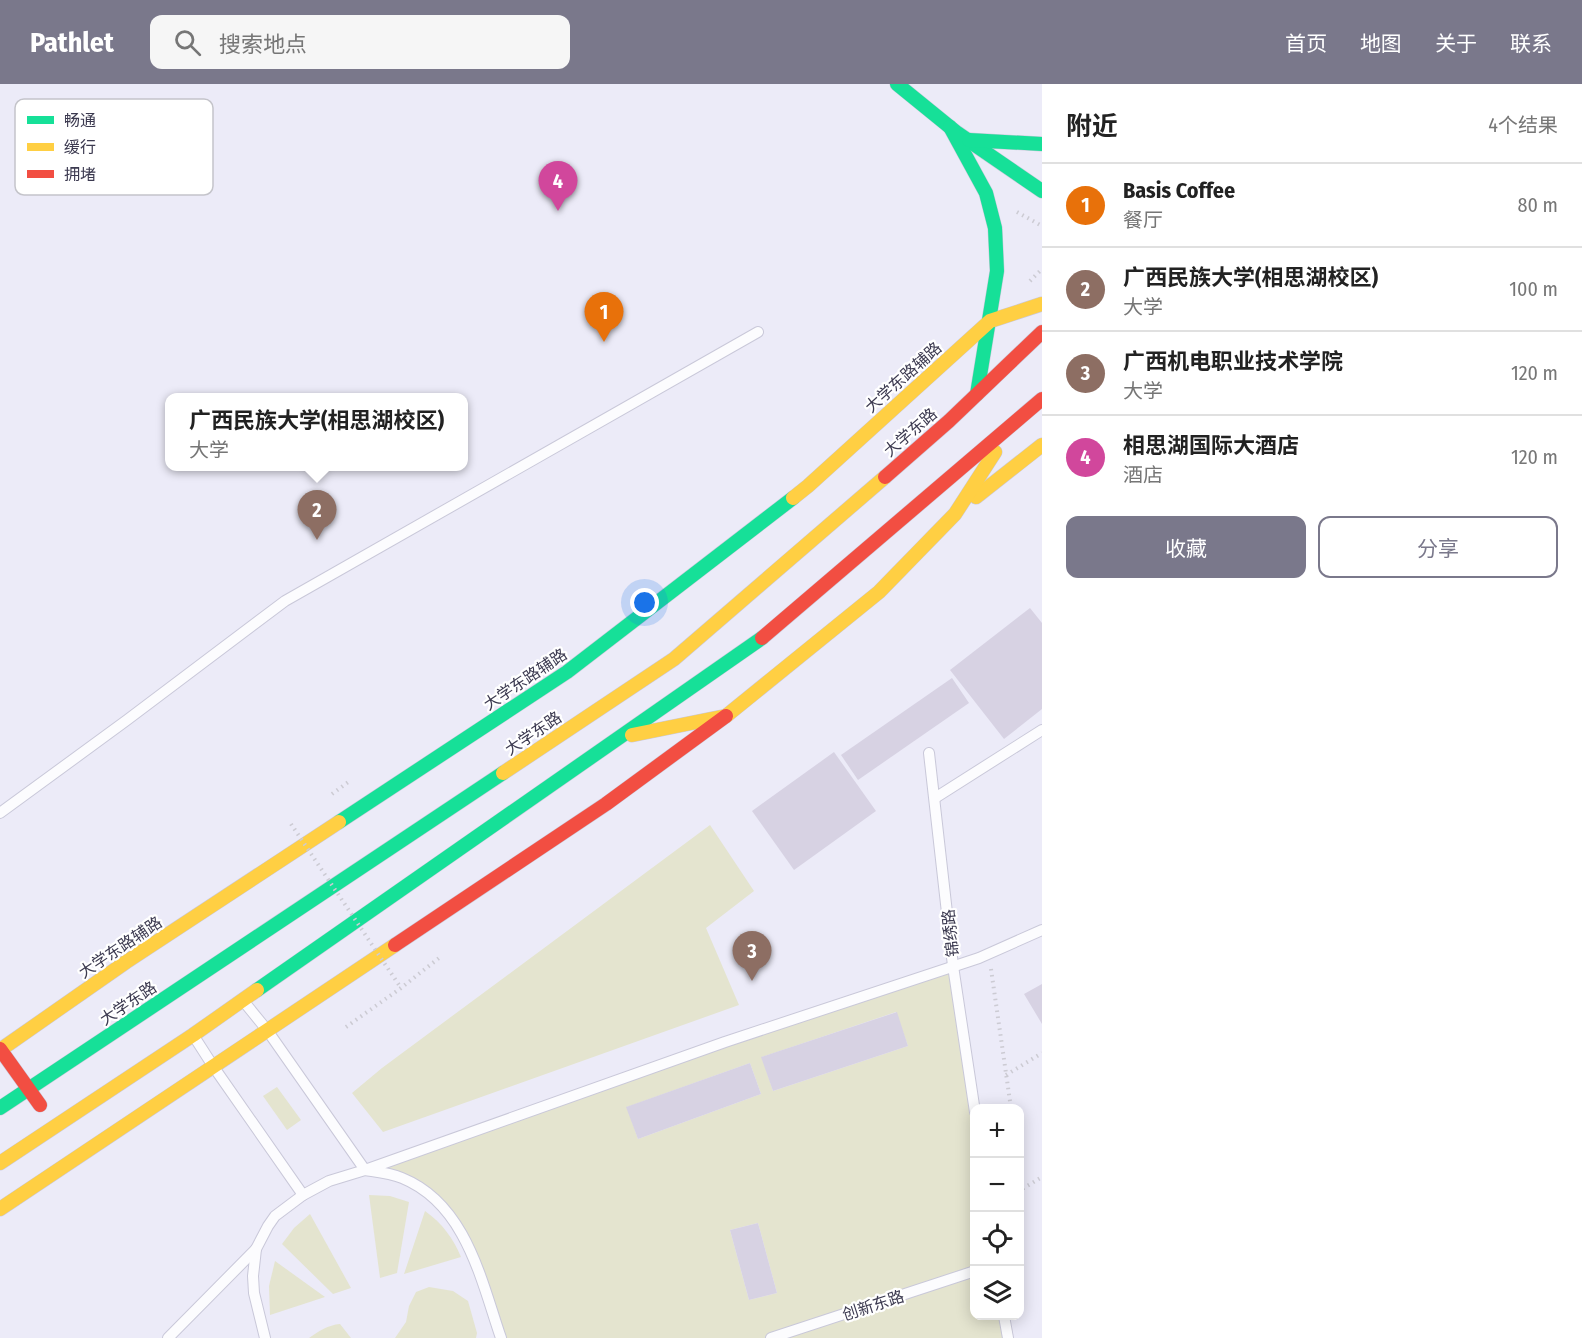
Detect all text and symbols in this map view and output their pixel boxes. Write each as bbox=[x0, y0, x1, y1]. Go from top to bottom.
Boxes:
search box bbox=[150, 15, 570, 69]
text: Pathlet bbox=[30, 26, 114, 59]
icon: search bbox=[171, 26, 204, 59]
text: 搜索地点 bbox=[219, 31, 307, 58]
text: 首页 bbox=[1285, 31, 1327, 57]
text: 地图 bbox=[1360, 31, 1402, 57]
text: 关于 bbox=[1435, 31, 1477, 57]
text: 联系 bbox=[1510, 31, 1552, 57]
legend bbox=[15, 99, 213, 195]
text: 畅通 bbox=[64, 111, 96, 130]
text: 附近 bbox=[1066, 111, 1118, 142]
text: 4个结果 bbox=[1488, 113, 1558, 137]
text: 缓行 bbox=[64, 138, 96, 157]
pin: 4 bbox=[538, 162, 578, 211]
text: 拥堵 bbox=[64, 165, 96, 184]
text: Basis Coffee bbox=[1123, 177, 1235, 204]
text: 1 bbox=[1081, 193, 1090, 217]
text: 80 m bbox=[1518, 193, 1558, 217]
text: 餐厅 bbox=[1123, 208, 1163, 232]
text: 广西民族大学(相思湖校区) bbox=[1123, 264, 1378, 291]
text: 2 bbox=[1081, 277, 1090, 301]
text: 100 m bbox=[1509, 277, 1558, 301]
pin: 1 bbox=[584, 292, 624, 342]
text: 大学 bbox=[1123, 295, 1163, 319]
street label: 大学东路辅路 bbox=[861, 338, 945, 417]
text: 广西机电职业技术学院 bbox=[1123, 348, 1343, 375]
text: 3 bbox=[1081, 361, 1090, 385]
text: 120 m bbox=[1511, 361, 1558, 385]
text: 大学 bbox=[1123, 379, 1163, 403]
popup bbox=[165, 393, 468, 471]
street label: 大学东路 bbox=[880, 404, 941, 461]
text: 广西民族大学(相思湖校区) bbox=[189, 407, 444, 434]
text: 相思湖国际大酒店 bbox=[1123, 432, 1299, 459]
text: 大学 bbox=[189, 438, 229, 462]
text: 4 bbox=[1080, 445, 1091, 469]
text: 120 m bbox=[1511, 445, 1558, 469]
text: 酒店 bbox=[1123, 463, 1163, 487]
pin: 2 bbox=[298, 490, 336, 540]
button: 收藏 bbox=[1066, 516, 1306, 578]
button: 分享 bbox=[1318, 516, 1558, 578]
your location bbox=[630, 588, 659, 617]
street label: 大学东路辅路 bbox=[480, 645, 570, 714]
street label: 大学东路 bbox=[501, 708, 565, 759]
street label: 锦绣路 bbox=[939, 908, 962, 958]
street label: 大学东路辅路 bbox=[75, 913, 165, 982]
pin: 3 bbox=[732, 932, 771, 981]
street label: 大学东路 bbox=[96, 978, 160, 1029]
map controls bbox=[970, 1104, 1024, 1320]
button: + bbox=[970, 1104, 1024, 1158]
button: − bbox=[970, 1158, 1024, 1212]
button: locate bbox=[970, 1212, 1024, 1266]
button: layers bbox=[970, 1266, 1024, 1320]
street label: 创新东路 bbox=[840, 1287, 907, 1324]

